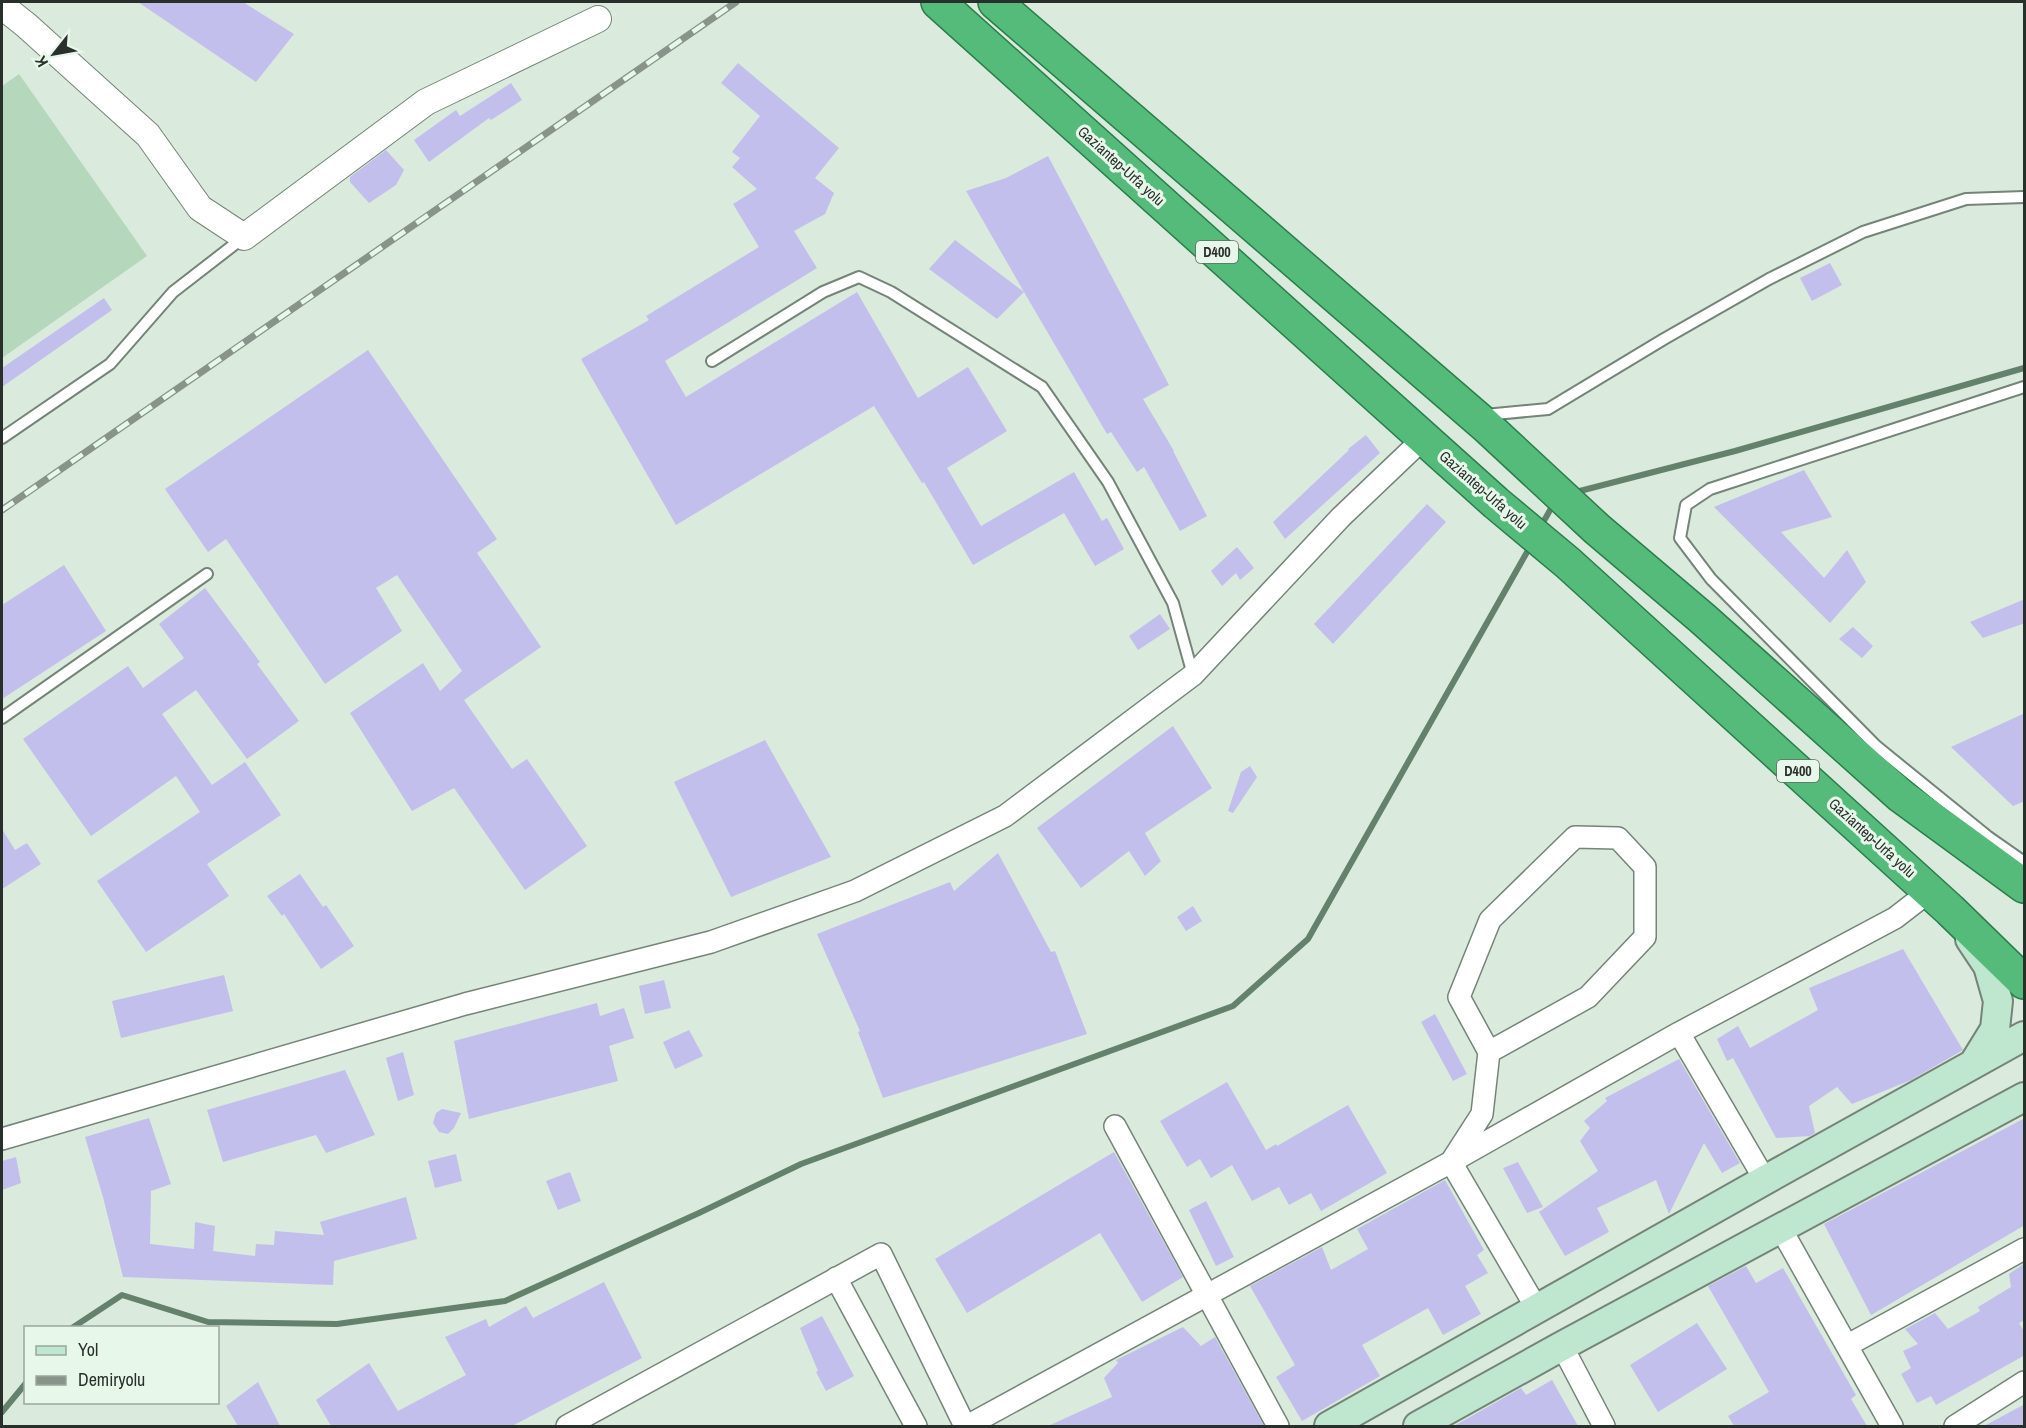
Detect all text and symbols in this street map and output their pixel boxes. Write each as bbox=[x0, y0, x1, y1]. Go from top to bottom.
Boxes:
north arrow bbox=[24, 24, 84, 84]
text: K bbox=[29, 52, 53, 71]
street label: Gaziantep-Urfa yolu bbox=[1073, 121, 1169, 210]
road number: D400 bbox=[1196, 241, 1238, 263]
street label: Gaziantep-Urfa yolu bbox=[1435, 446, 1532, 534]
road number: D400 bbox=[1777, 760, 1819, 782]
street label: Gaziantep-Urfa yolu bbox=[1824, 793, 1920, 882]
legend bbox=[24, 1326, 219, 1404]
text: Yol bbox=[78, 1337, 98, 1362]
text: Demiryolu bbox=[78, 1367, 145, 1392]

